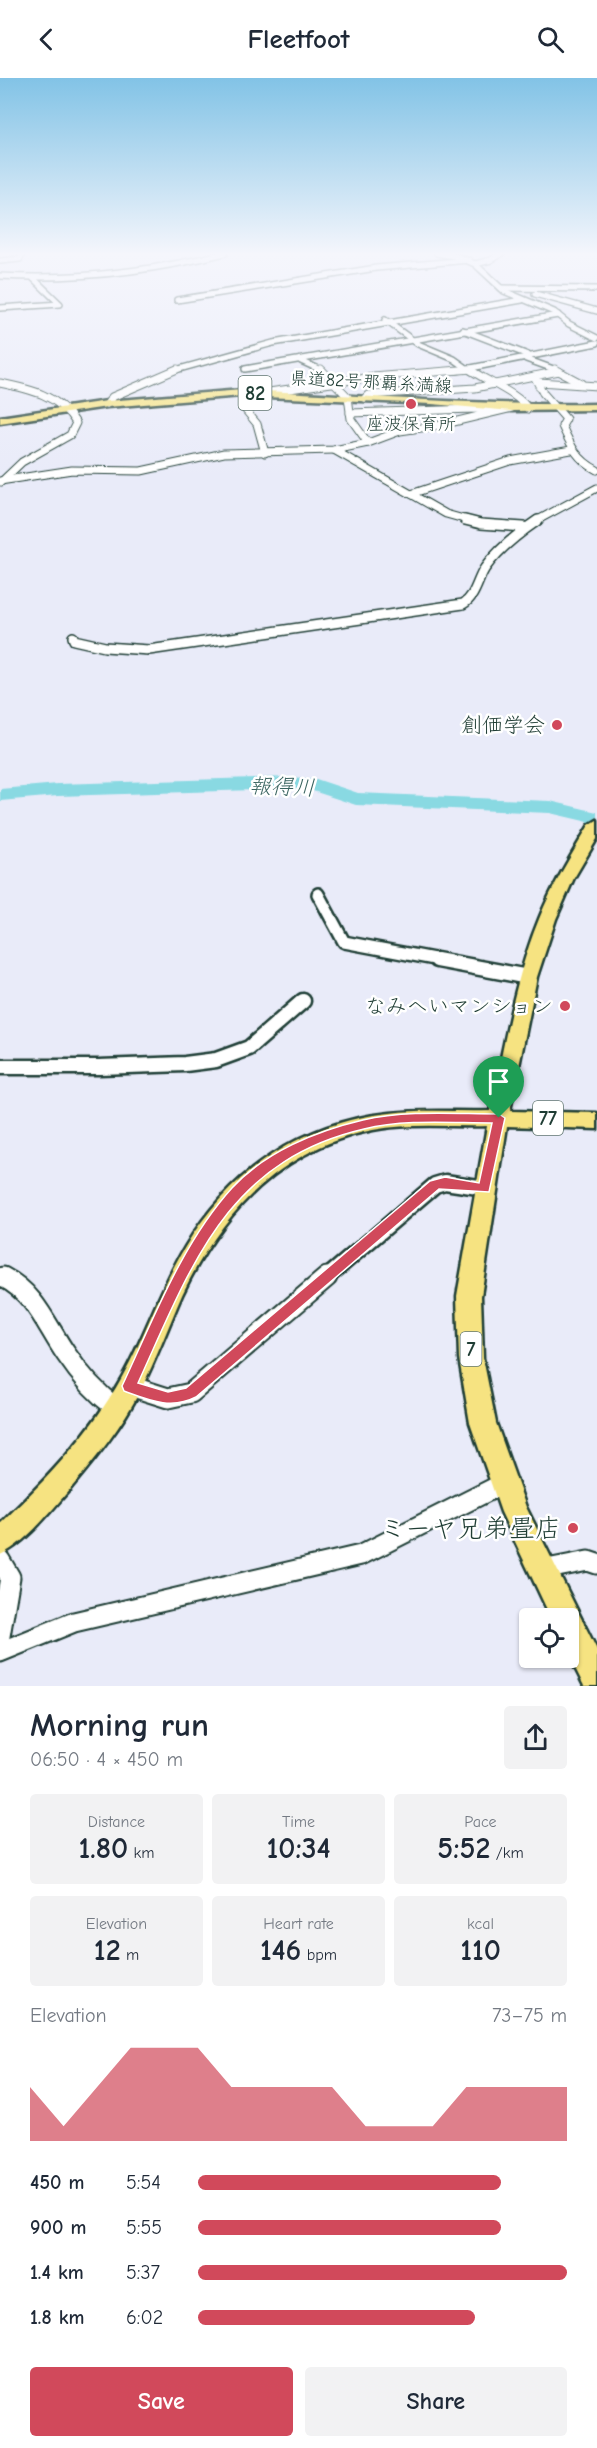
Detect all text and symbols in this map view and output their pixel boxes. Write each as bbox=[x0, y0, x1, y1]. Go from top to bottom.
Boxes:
icon: back bbox=[30, 23, 63, 56]
icon: search bbox=[534, 23, 567, 56]
text: Fleetfoot bbox=[247, 24, 350, 55]
street label: 県道82号那覇糸満線 bbox=[289, 368, 453, 397]
road number: 82 bbox=[238, 376, 272, 410]
marker: 座波保育所 bbox=[404, 397, 418, 411]
place label: 座波保育所 bbox=[366, 414, 456, 435]
place label: 創価学会 bbox=[461, 713, 545, 737]
marker: 創価学会 bbox=[550, 718, 564, 732]
water label: 報得川 bbox=[249, 773, 315, 801]
place label: なみへいマンション bbox=[365, 994, 553, 1018]
marker: なみへいマンション bbox=[558, 999, 572, 1013]
pin bbox=[473, 1056, 524, 1118]
icon: arrive bbox=[482, 1065, 515, 1098]
road number: 77 bbox=[533, 1101, 563, 1135]
road number: 7 bbox=[460, 1332, 482, 1366]
place label: ミーヤ兄弟畳店 bbox=[380, 1514, 561, 1544]
marker: ミーヤ兄弟畳店 bbox=[566, 1521, 580, 1535]
map controls bbox=[519, 1608, 579, 1668]
button: locate bbox=[519, 1608, 579, 1668]
text: Morning run bbox=[30, 1706, 209, 1744]
button: share bbox=[504, 1706, 567, 1769]
text: 06:50 · 4 × 450 m bbox=[30, 1748, 183, 1771]
text: Distance bbox=[88, 1813, 145, 1831]
text: Time bbox=[282, 1813, 315, 1831]
text: Pace bbox=[464, 1813, 497, 1831]
text: 1.80 bbox=[78, 1831, 128, 1866]
text: 10:34 bbox=[266, 1831, 331, 1866]
text: 5:52 bbox=[437, 1831, 490, 1866]
text: km bbox=[128, 1844, 155, 1862]
text: /km bbox=[490, 1844, 524, 1862]
text: Elevation bbox=[86, 1915, 147, 1933]
text: Heart rate bbox=[263, 1915, 334, 1933]
text: kcal bbox=[467, 1915, 494, 1933]
text: 12 bbox=[94, 1933, 121, 1968]
text: 146 bbox=[260, 1933, 301, 1968]
text: 110 bbox=[460, 1933, 501, 1968]
text: m bbox=[121, 1946, 139, 1964]
text: bpm bbox=[301, 1946, 337, 1964]
text: Elevation bbox=[30, 2004, 107, 2027]
text: 73–75 m bbox=[492, 2004, 567, 2027]
text: 450 m bbox=[30, 2171, 84, 2194]
text: 5:54 bbox=[126, 2171, 161, 2194]
text: 900 m bbox=[30, 2216, 86, 2239]
text: 5:55 bbox=[126, 2216, 162, 2239]
text: 1.4 km bbox=[30, 2261, 84, 2284]
text: 5:37 bbox=[126, 2261, 160, 2284]
text: 1.8 km bbox=[30, 2306, 85, 2329]
text: 6:02 bbox=[126, 2306, 163, 2329]
button: Save bbox=[30, 2367, 293, 2436]
button: Share bbox=[305, 2367, 567, 2436]

